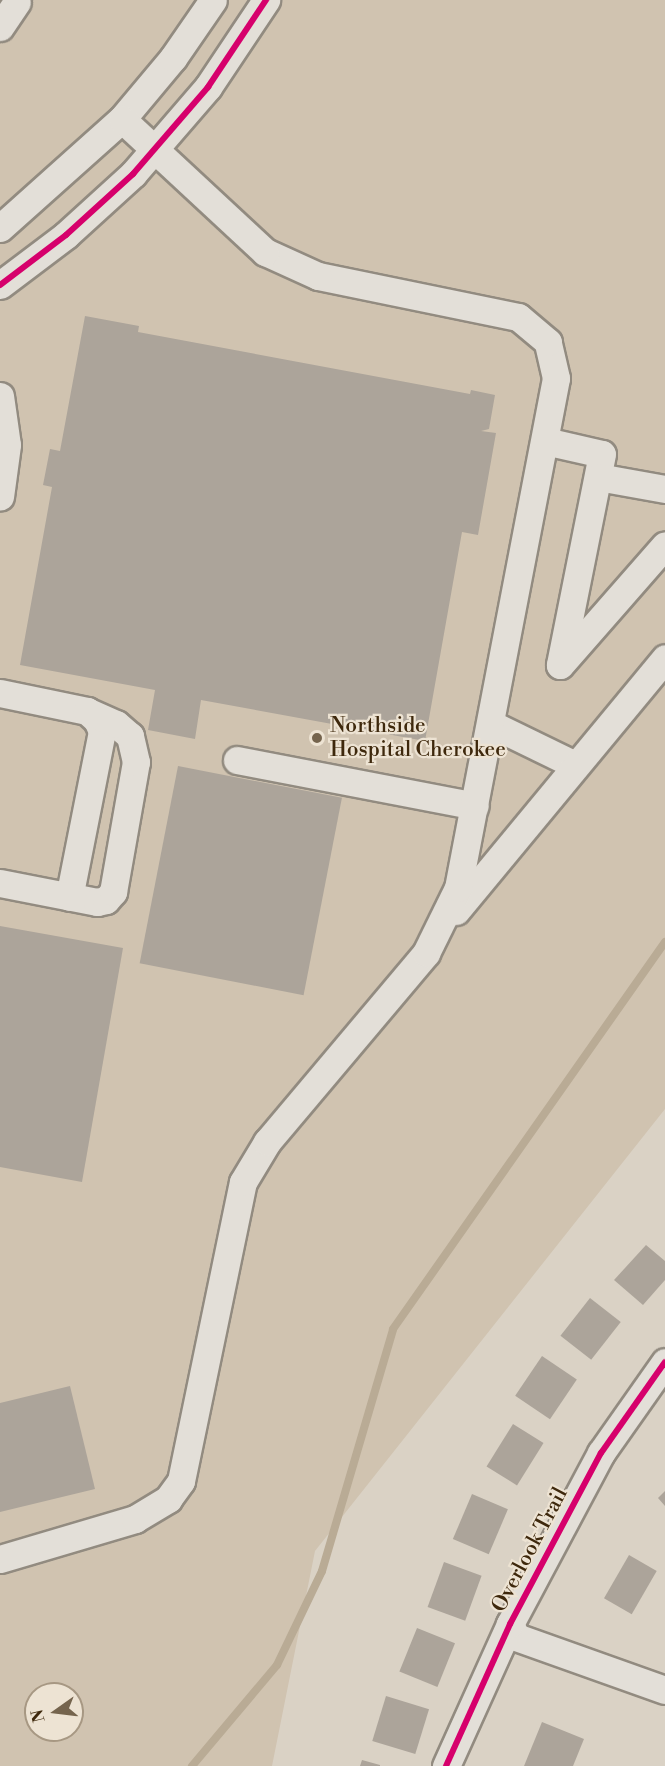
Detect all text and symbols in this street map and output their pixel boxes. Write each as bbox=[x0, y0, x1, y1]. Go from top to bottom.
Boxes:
place label: Northside Hospital Cherokee bbox=[330, 713, 506, 763]
marker: Northside Hospital Cherokee bbox=[308, 729, 326, 747]
street label: Overlook Trail bbox=[487, 1483, 573, 1617]
north arrow bbox=[24, 1682, 84, 1742]
text: N bbox=[27, 1707, 50, 1724]

